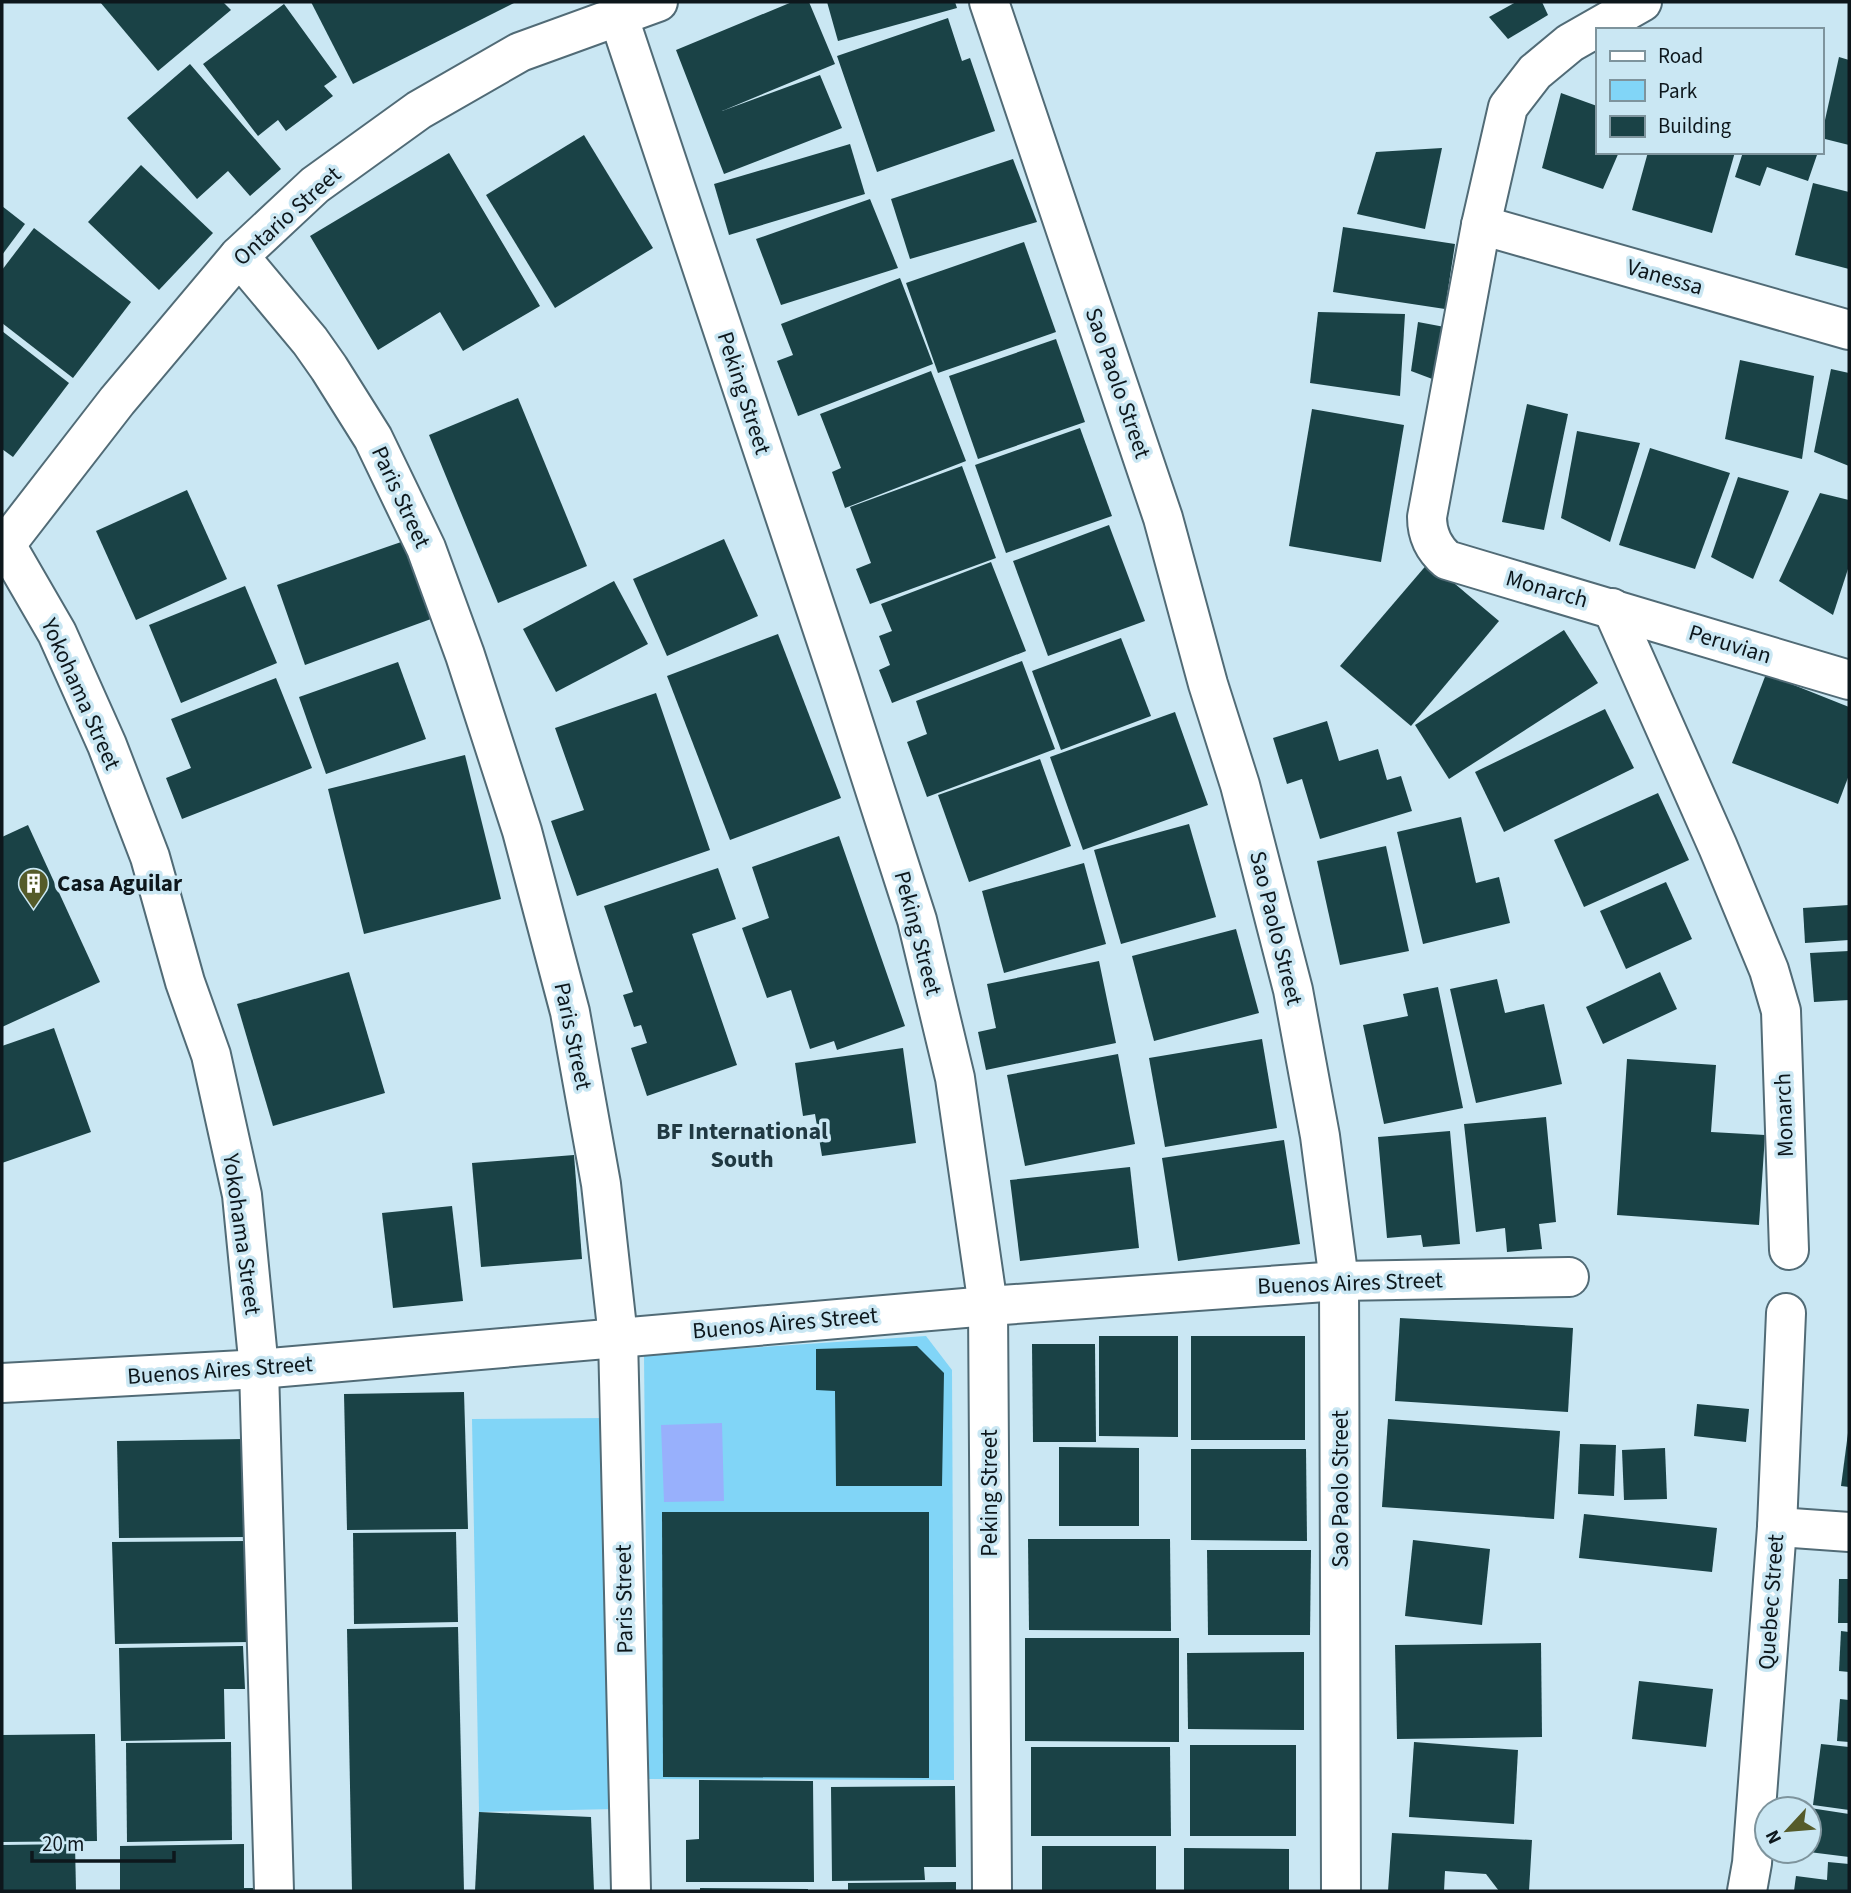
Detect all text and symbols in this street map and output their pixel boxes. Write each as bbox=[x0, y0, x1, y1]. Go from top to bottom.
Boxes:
legend bbox=[1596, 28, 1823, 154]
text: Road bbox=[1658, 41, 1703, 71]
text: Park bbox=[1658, 76, 1698, 106]
text: Building bbox=[1658, 111, 1732, 141]
street label: Ontario Street bbox=[226, 158, 348, 273]
street label: Vanessa bbox=[1623, 250, 1707, 304]
street label: Sao Paolo Street bbox=[1077, 303, 1159, 463]
street label: Peking Street bbox=[709, 327, 779, 459]
street label: Paris Street bbox=[363, 441, 439, 554]
street label: Monarch bbox=[1502, 562, 1592, 616]
street label: Yokohama Street bbox=[32, 612, 129, 775]
street label: Peruvian bbox=[1685, 616, 1775, 672]
street label: Sao Paolo Street bbox=[1241, 848, 1311, 1009]
building icon: Casa Aguilar bbox=[17, 866, 51, 910]
place label: Casa Aguilar bbox=[57, 867, 183, 900]
street label: Peking Street bbox=[886, 867, 950, 999]
street label: Paris Street bbox=[546, 979, 601, 1093]
street label: Monarch bbox=[1766, 1072, 1802, 1158]
district label: BF International South bbox=[656, 1114, 828, 1177]
street label: Yokohama Street bbox=[214, 1150, 270, 1317]
street label: Buenos Aires Street bbox=[1257, 1263, 1444, 1303]
street label: Buenos Aires Street bbox=[691, 1298, 879, 1348]
street label: Buenos Aires Street bbox=[126, 1347, 314, 1393]
street label: Sao Paolo Street bbox=[1324, 1410, 1357, 1568]
street label: Peking Street bbox=[973, 1429, 1006, 1557]
street label: Quebec Street bbox=[1750, 1533, 1792, 1671]
street label: Paris Street bbox=[607, 1544, 641, 1654]
north arrow bbox=[1753, 1795, 1823, 1865]
scale bar bbox=[32, 1820, 173, 1864]
text: N bbox=[1759, 1825, 1789, 1848]
text: 20 m bbox=[42, 1829, 84, 1859]

